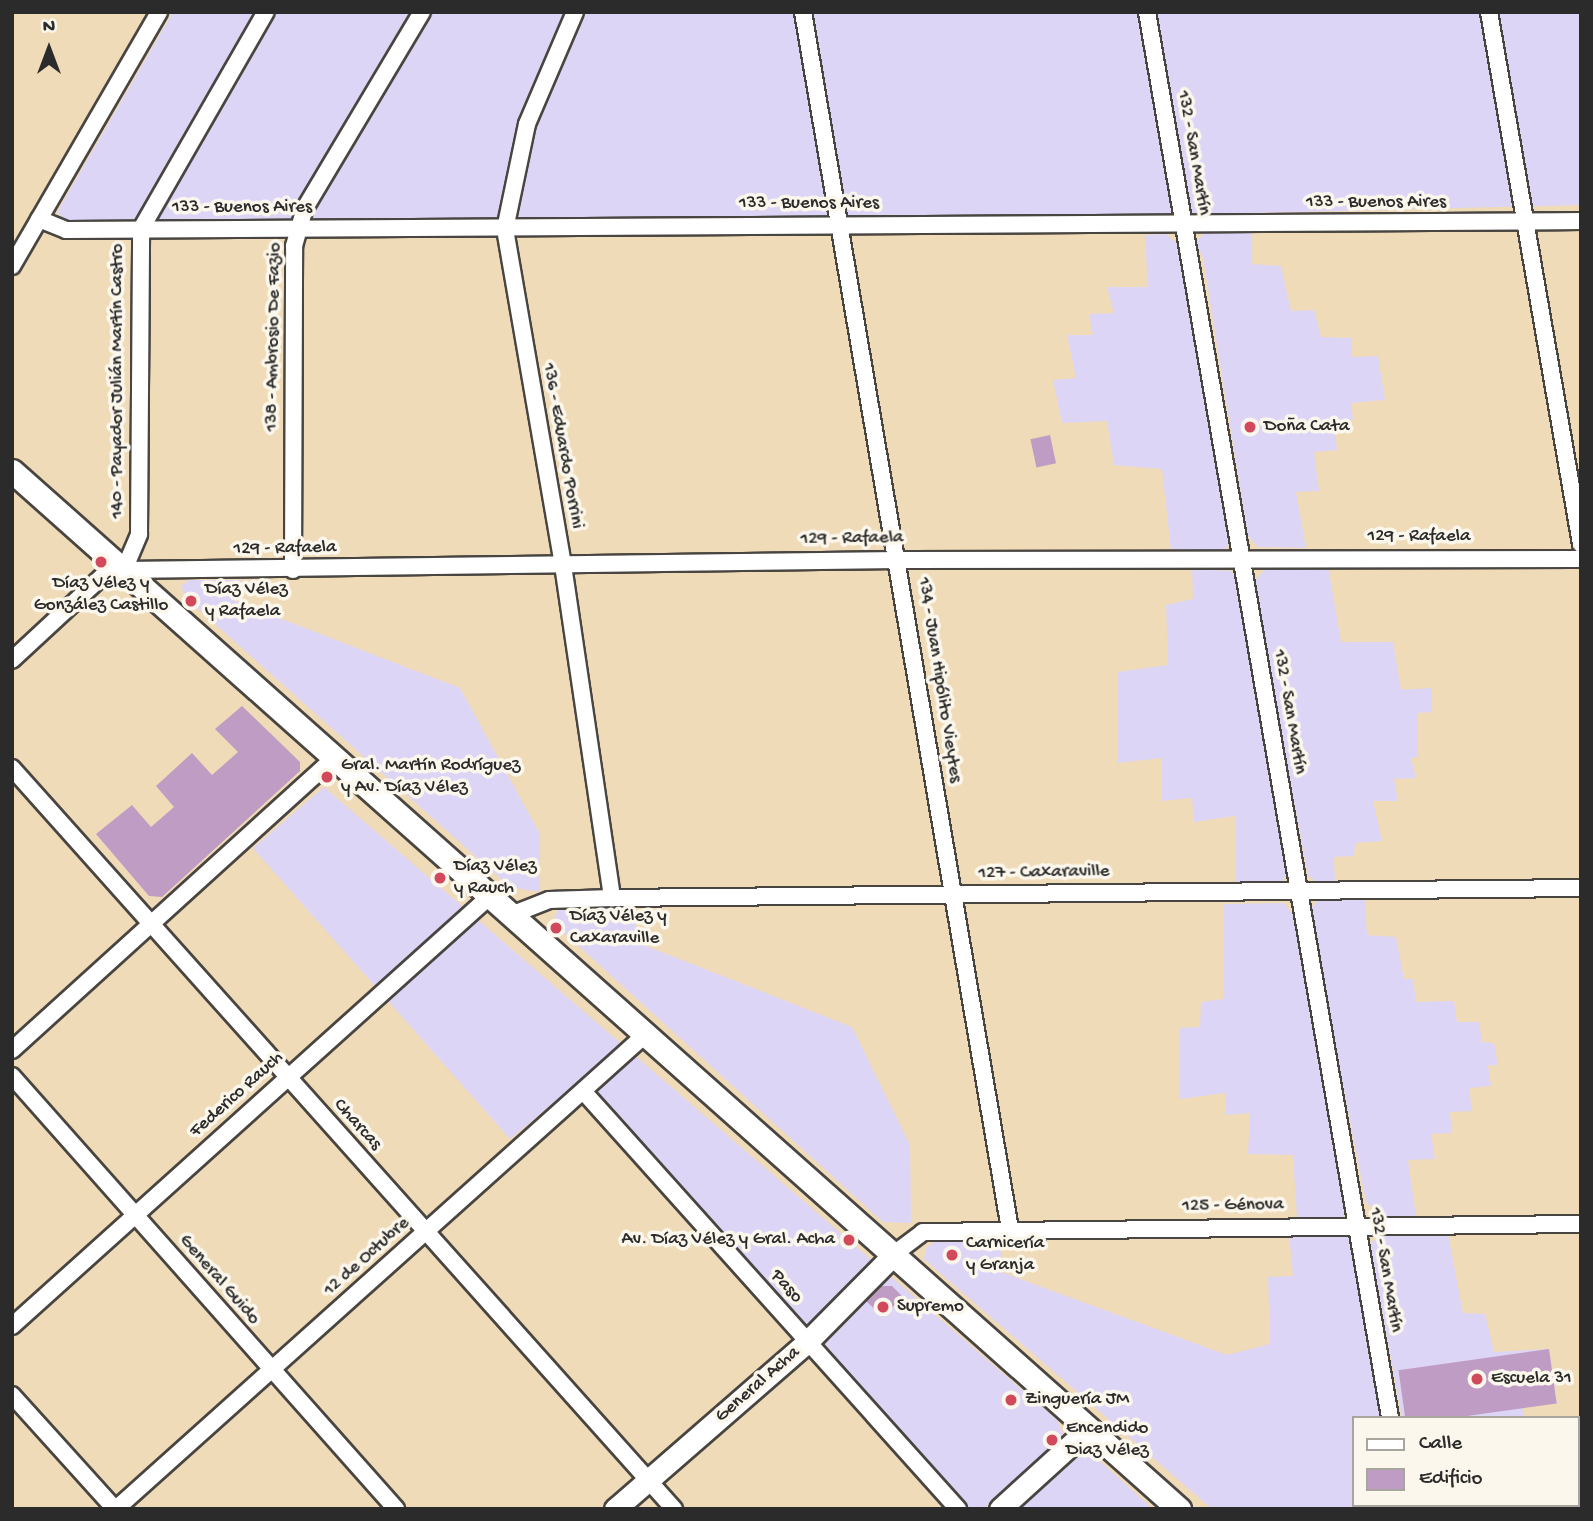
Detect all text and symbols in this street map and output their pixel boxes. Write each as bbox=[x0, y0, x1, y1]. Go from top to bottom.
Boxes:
north arrow bbox=[14, 14, 84, 84]
text: N bbox=[43, 16, 55, 39]
street label: 132 - San Martín bbox=[1171, 89, 1215, 217]
street label: 133 - Buenos Aires bbox=[1306, 192, 1446, 214]
street label: 133 - Buenos Aires bbox=[739, 193, 879, 215]
street label: 133 - Buenos Aires bbox=[172, 197, 312, 219]
street label: 138 - Ambrosio De Fazio bbox=[261, 242, 287, 432]
street label: 140 - Payador Julián Martín Castro bbox=[107, 244, 129, 518]
street label: 136 - Eduardo Porrini bbox=[536, 361, 588, 531]
place label: Doña Cata bbox=[1264, 416, 1349, 438]
marker: Doña Cata bbox=[1242, 419, 1258, 435]
street label: 129 - Rafaela bbox=[1368, 526, 1470, 548]
street label: 129 - Rafaela bbox=[800, 527, 904, 551]
street label: 129 - Rafaela bbox=[233, 537, 337, 561]
marker: Díaz Vélez y González Castillo bbox=[93, 554, 109, 570]
place label: Díaz Vélez y González Castillo bbox=[34, 573, 168, 617]
street label: 134 - Juan Hipólito Vieytes bbox=[912, 576, 966, 784]
place label: Díaz Vélez y Rafaela bbox=[205, 579, 288, 623]
marker: Díaz Vélez y Rafaela bbox=[183, 593, 199, 609]
street label: 132 - San Martín bbox=[1267, 648, 1311, 776]
place label: Gral. Martín Rodríguez y Av. Díaz Vélez bbox=[341, 755, 520, 799]
marker: Gral. Martín Rodríguez y Av. Díaz Vélez bbox=[319, 769, 335, 785]
place label: Díaz Vélez y Rauch bbox=[454, 856, 537, 900]
street label: 127 - Caxaraville bbox=[978, 860, 1110, 886]
marker: Díaz Vélez y Rauch bbox=[432, 870, 448, 886]
place label: Díaz Vélez y Caxaraville bbox=[570, 906, 667, 950]
marker: Díaz Vélez y Caxaraville bbox=[548, 920, 564, 936]
street label: Federico Rauch bbox=[185, 1047, 289, 1143]
street label: Charcas bbox=[328, 1094, 386, 1156]
street label: 125 - Génova bbox=[1182, 1194, 1284, 1218]
street label: 132 - San Martín bbox=[1363, 1206, 1407, 1334]
street label: 12 de Octubre bbox=[319, 1212, 415, 1302]
place label: Av. Díaz Vélez y Gral. Acha bbox=[622, 1229, 835, 1251]
street label: General Guido bbox=[173, 1230, 265, 1330]
marker: Av. Díaz Vélez y Gral. Acha bbox=[841, 1232, 857, 1248]
place label: Carnicería y Granja bbox=[966, 1233, 1044, 1277]
marker: Carnicería y Granja bbox=[944, 1247, 960, 1263]
street label: Paso bbox=[765, 1265, 807, 1309]
place label: Supremo bbox=[897, 1296, 964, 1318]
marker: Supremo bbox=[875, 1299, 891, 1315]
street label: General Acha bbox=[711, 1342, 805, 1428]
place label: Escuela 31 bbox=[1491, 1368, 1572, 1390]
marker: Escuela 31 bbox=[1469, 1371, 1485, 1387]
place label: Zinguería JM bbox=[1025, 1389, 1129, 1411]
marker: Zinguería JM bbox=[1003, 1392, 1019, 1408]
legend bbox=[1352, 1416, 1579, 1507]
place label: Encendido Diaz Vélez bbox=[1066, 1418, 1149, 1462]
marker: Encendido Diaz Vélez bbox=[1044, 1432, 1060, 1448]
text: Calle bbox=[1419, 1432, 1462, 1457]
text: Edificio bbox=[1419, 1467, 1483, 1492]

